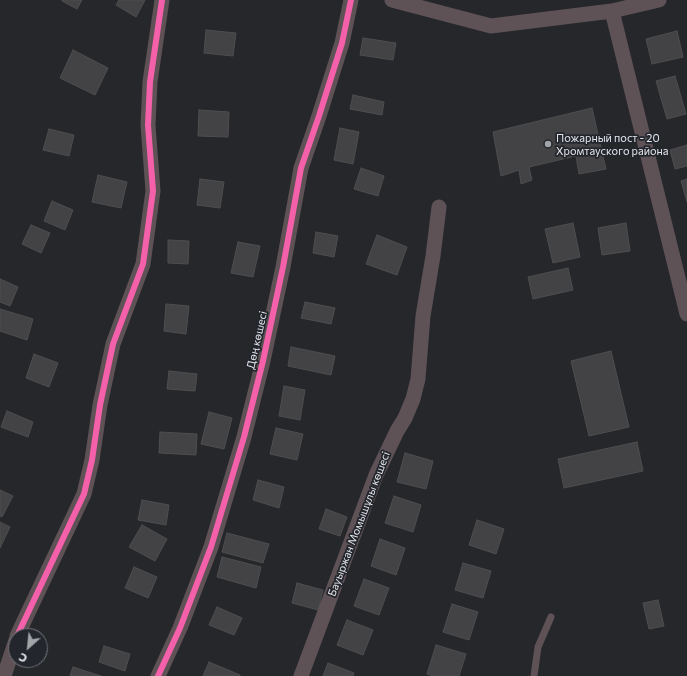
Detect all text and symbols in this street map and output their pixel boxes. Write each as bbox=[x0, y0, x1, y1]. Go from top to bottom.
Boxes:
place label: Пожарный пост - 20 Хромтауского района bbox=[556, 131, 669, 157]
marker: Пожарный пост - 20 Хромтауского района bbox=[543, 139, 553, 149]
street label: Дөң көшесі bbox=[244, 310, 270, 370]
street label: Бауыржан Момышұлы көшесі bbox=[325, 450, 393, 598]
north arrow bbox=[8, 628, 48, 668]
text: С bbox=[16, 651, 29, 666]

